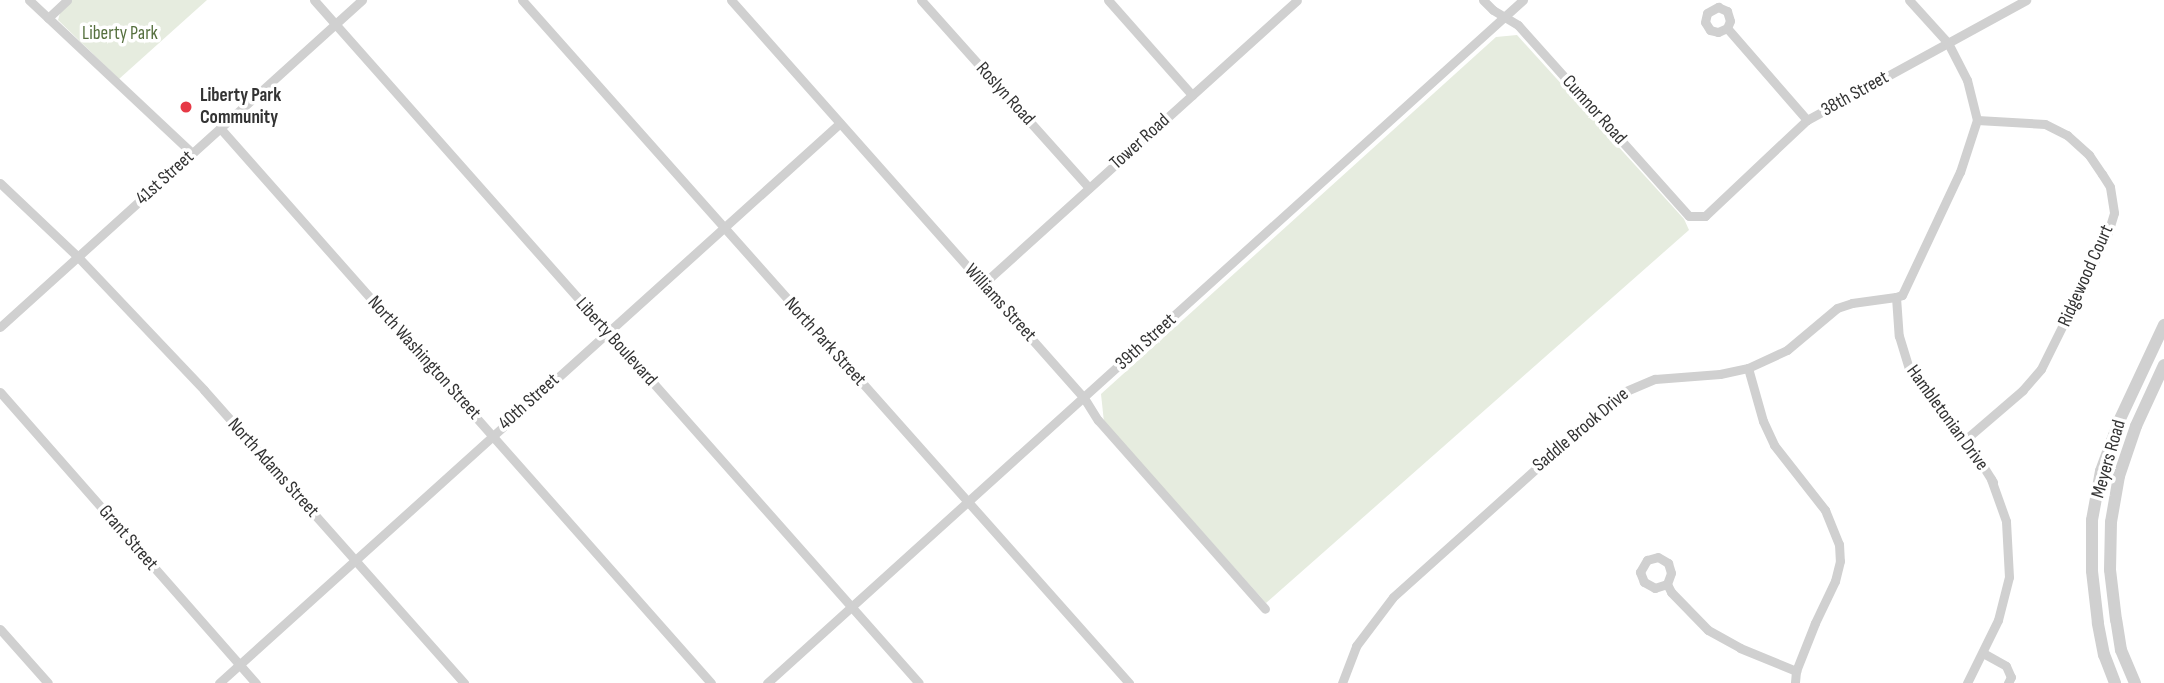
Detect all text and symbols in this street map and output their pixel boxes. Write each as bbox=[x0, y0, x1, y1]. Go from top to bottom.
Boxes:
park label: Liberty Park bbox=[82, 23, 158, 45]
street label: Roslyn Road bbox=[971, 58, 1039, 130]
street label: 38th Street bbox=[1817, 66, 1893, 122]
street label: Cumnor Road bbox=[1557, 71, 1631, 149]
place label: Liberty Park Community bbox=[200, 85, 281, 129]
marker: Liberty Park Community bbox=[178, 99, 194, 115]
street label: Tower Road bbox=[1105, 109, 1175, 175]
street label: 41st Street bbox=[131, 146, 199, 210]
street label: Ridgewood Court bbox=[2053, 222, 2119, 330]
street label: Williams Street bbox=[959, 260, 1041, 346]
street label: North Washington Street bbox=[363, 292, 485, 424]
street label: Liberty Boulevard bbox=[570, 293, 662, 391]
street label: North Park Street bbox=[779, 293, 871, 391]
street label: 39th Street bbox=[1111, 309, 1181, 375]
street label: Hambletonian Drive bbox=[1901, 361, 1993, 475]
street label: 40th Street bbox=[494, 369, 564, 435]
street label: Saddle Brook Drive bbox=[1528, 383, 1634, 477]
street label: North Adams Street bbox=[223, 414, 323, 522]
street label: Meyers Road bbox=[2087, 417, 2131, 501]
street label: Grant Street bbox=[93, 501, 163, 575]

